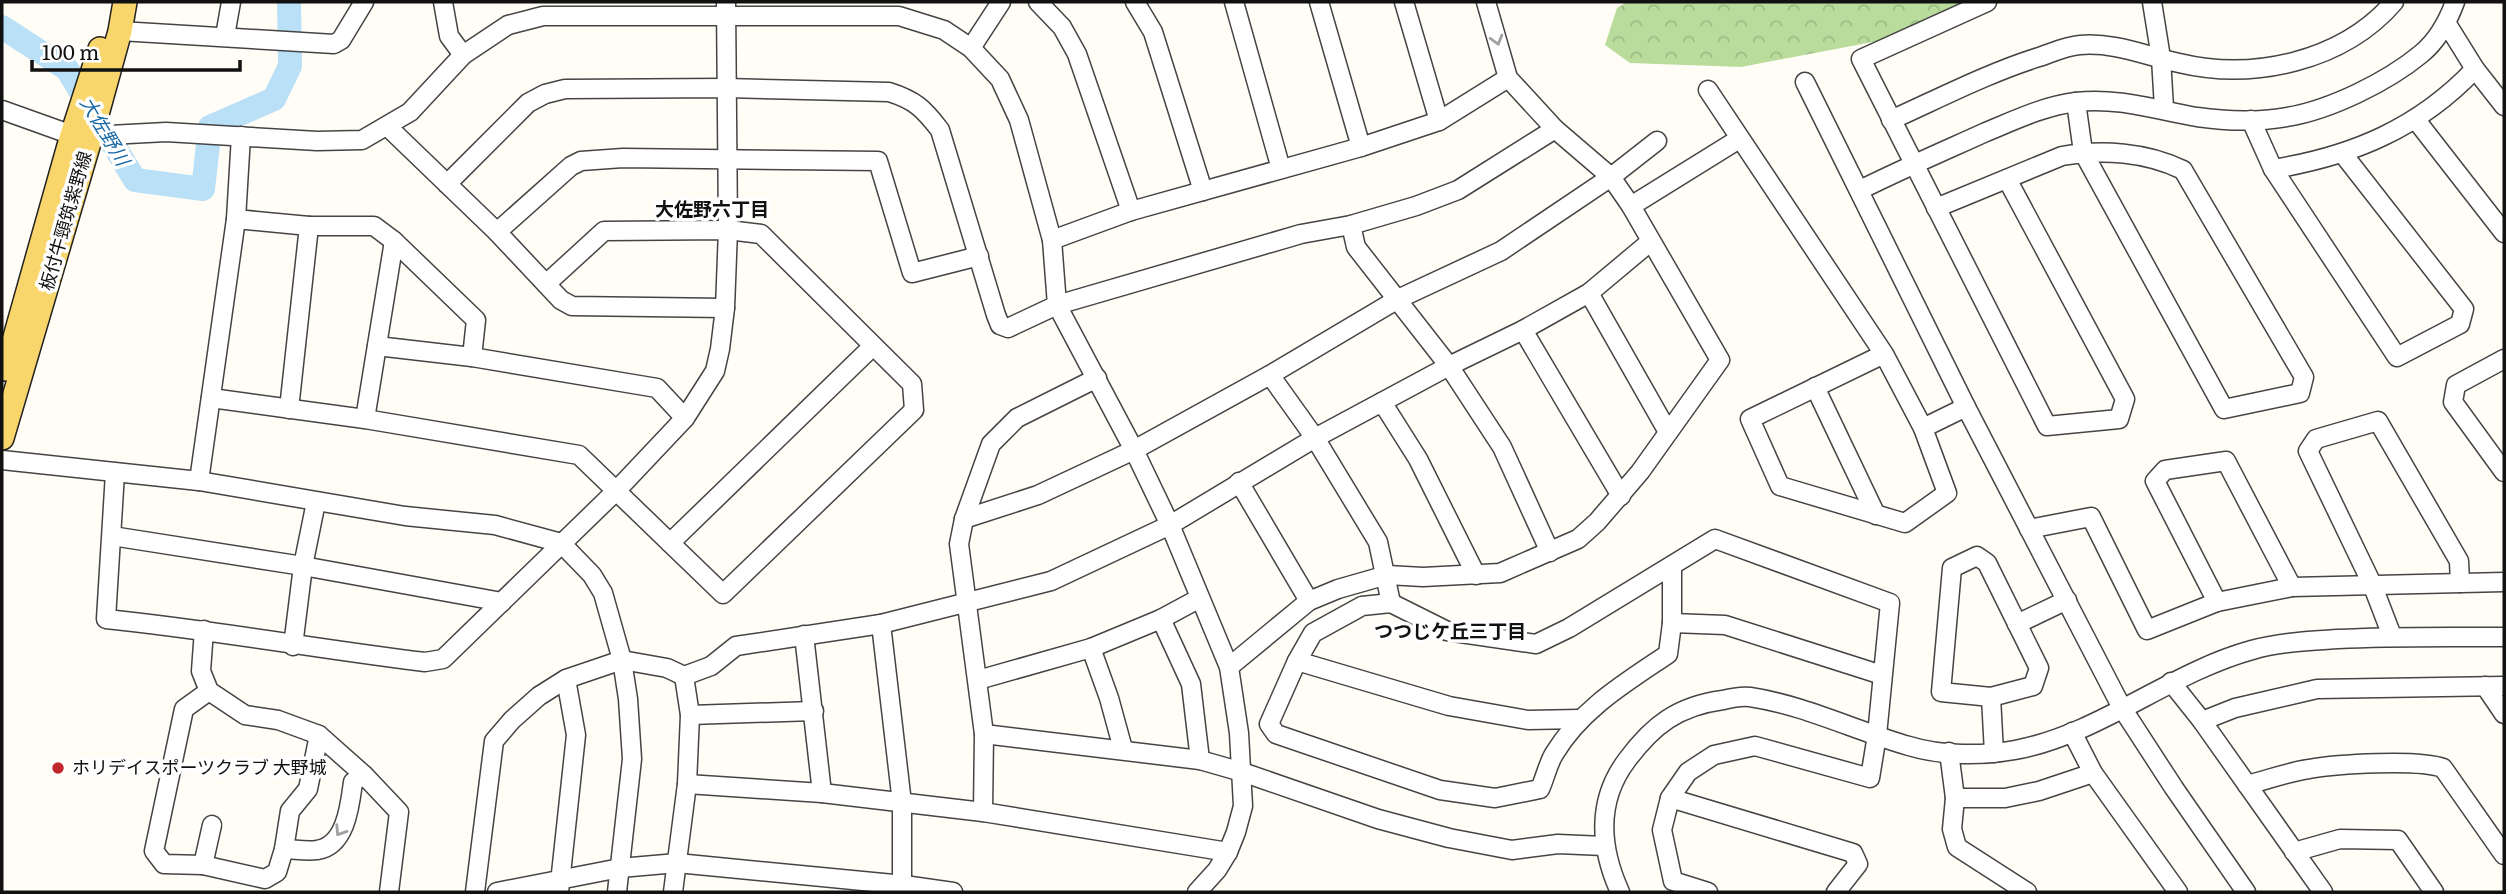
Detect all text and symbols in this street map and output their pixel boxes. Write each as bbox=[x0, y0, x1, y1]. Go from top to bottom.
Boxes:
scale bar bbox=[32, 28, 240, 72]
one-way arrow bbox=[1489, 34, 1503, 46]
text: 100 m bbox=[42, 35, 99, 66]
water label: 大佐野川 bbox=[74, 91, 138, 172]
street label: 板付牛頸筑紫野線 bbox=[32, 148, 97, 294]
district label: 大佐野六丁目 bbox=[655, 194, 769, 222]
district label: つつじケ丘三丁目 bbox=[1374, 616, 1526, 644]
place label: ホリデイスポーツクラブ 大野城 bbox=[72, 753, 327, 780]
marker: ホリデイスポーツクラブ 大野城 bbox=[50, 760, 66, 776]
one-way arrow bbox=[335, 823, 348, 836]

